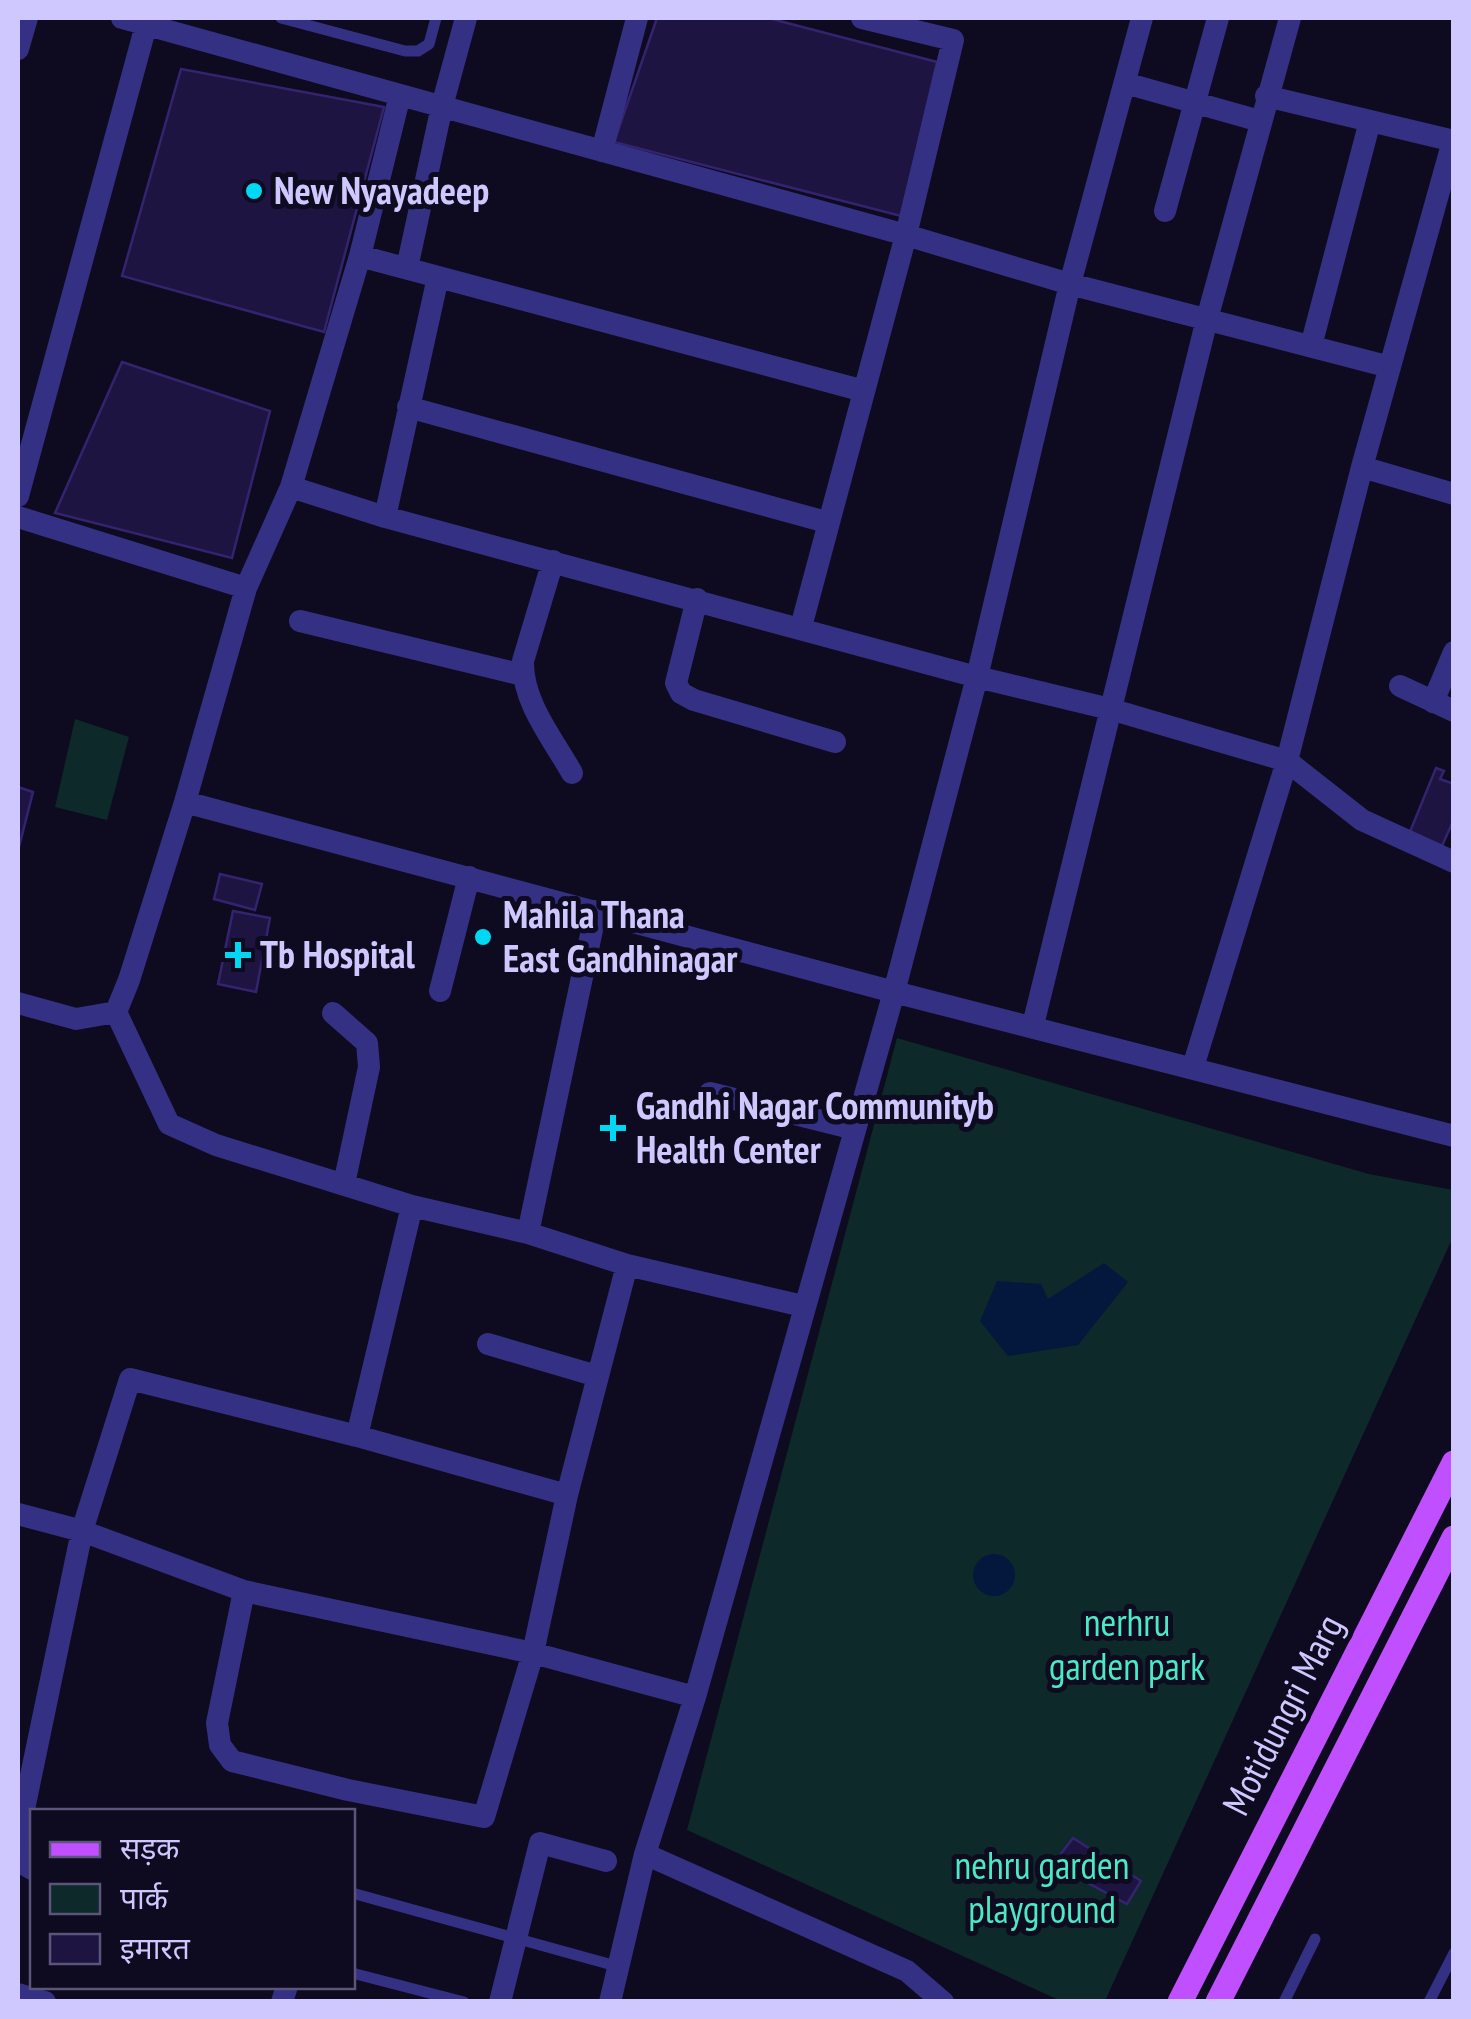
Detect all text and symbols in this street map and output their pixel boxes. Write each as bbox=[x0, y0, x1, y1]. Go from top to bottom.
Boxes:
place label: New Nyayadeep bbox=[274, 165, 489, 214]
marker: New Nyayadeep bbox=[243, 180, 265, 202]
place label: Mahila Thana East Gandhinagar bbox=[503, 889, 738, 982]
marker: Mahila Thana East Gandhinagar bbox=[472, 926, 494, 948]
place label: Tb Hospital bbox=[260, 929, 415, 978]
marker: Tb Hospital bbox=[225, 942, 251, 968]
place label: Gandhi Nagar Communityb Health Center bbox=[636, 1080, 994, 1173]
marker: Gandhi Nagar Communityb Health Center bbox=[600, 1115, 626, 1141]
park label: nerhru garden park bbox=[1049, 1597, 1205, 1690]
street label: Motidungri Marg bbox=[1210, 1606, 1353, 1823]
legend bbox=[30, 1809, 355, 1989]
text: सड़क bbox=[120, 1828, 180, 1867]
park label: nehru garden playground bbox=[955, 1840, 1129, 1933]
text: पार्क bbox=[120, 1878, 169, 1917]
text: इमारत bbox=[120, 1928, 191, 1967]

